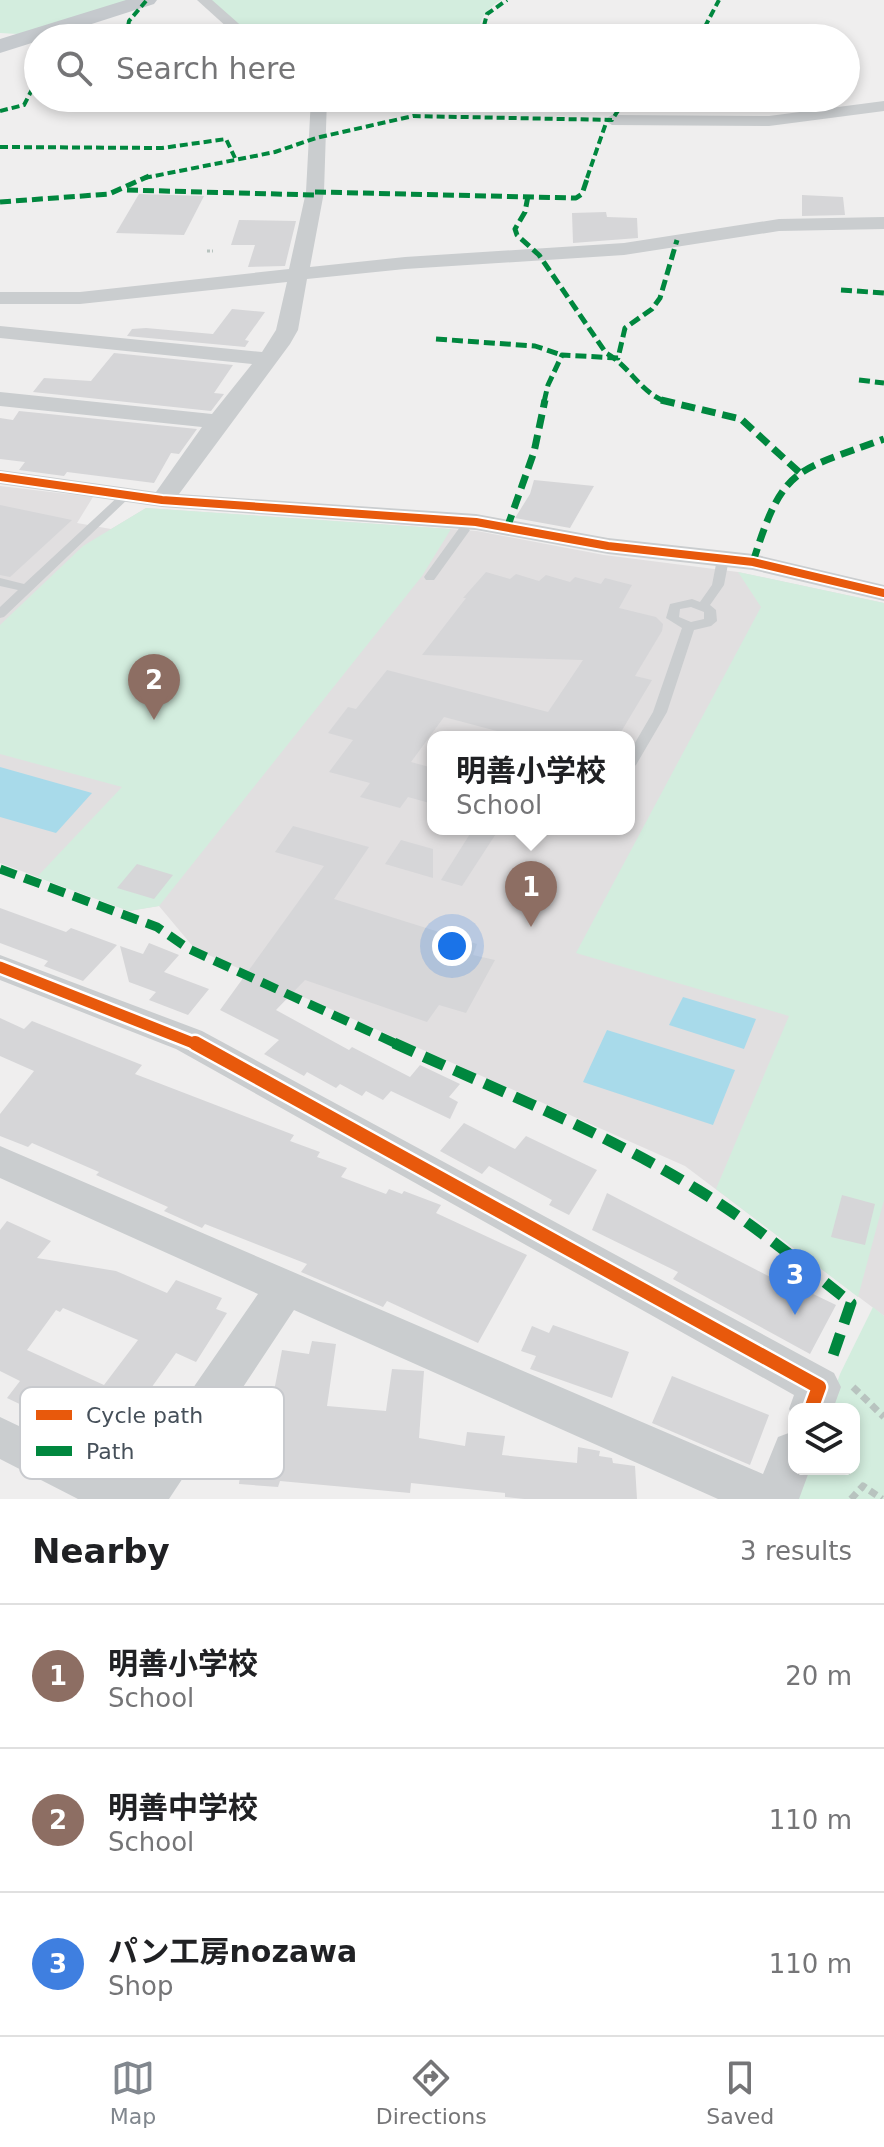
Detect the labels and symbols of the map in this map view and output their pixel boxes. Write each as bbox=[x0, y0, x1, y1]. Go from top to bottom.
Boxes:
pin: 2 bbox=[128, 654, 180, 720]
pin: 1 bbox=[505, 861, 557, 927]
your location bbox=[432, 926, 472, 966]
pin: 3 bbox=[769, 1249, 821, 1315]
legend bbox=[20, 1387, 284, 1479]
text: Cycle path bbox=[86, 1403, 203, 1428]
text: Path bbox=[86, 1439, 134, 1464]

